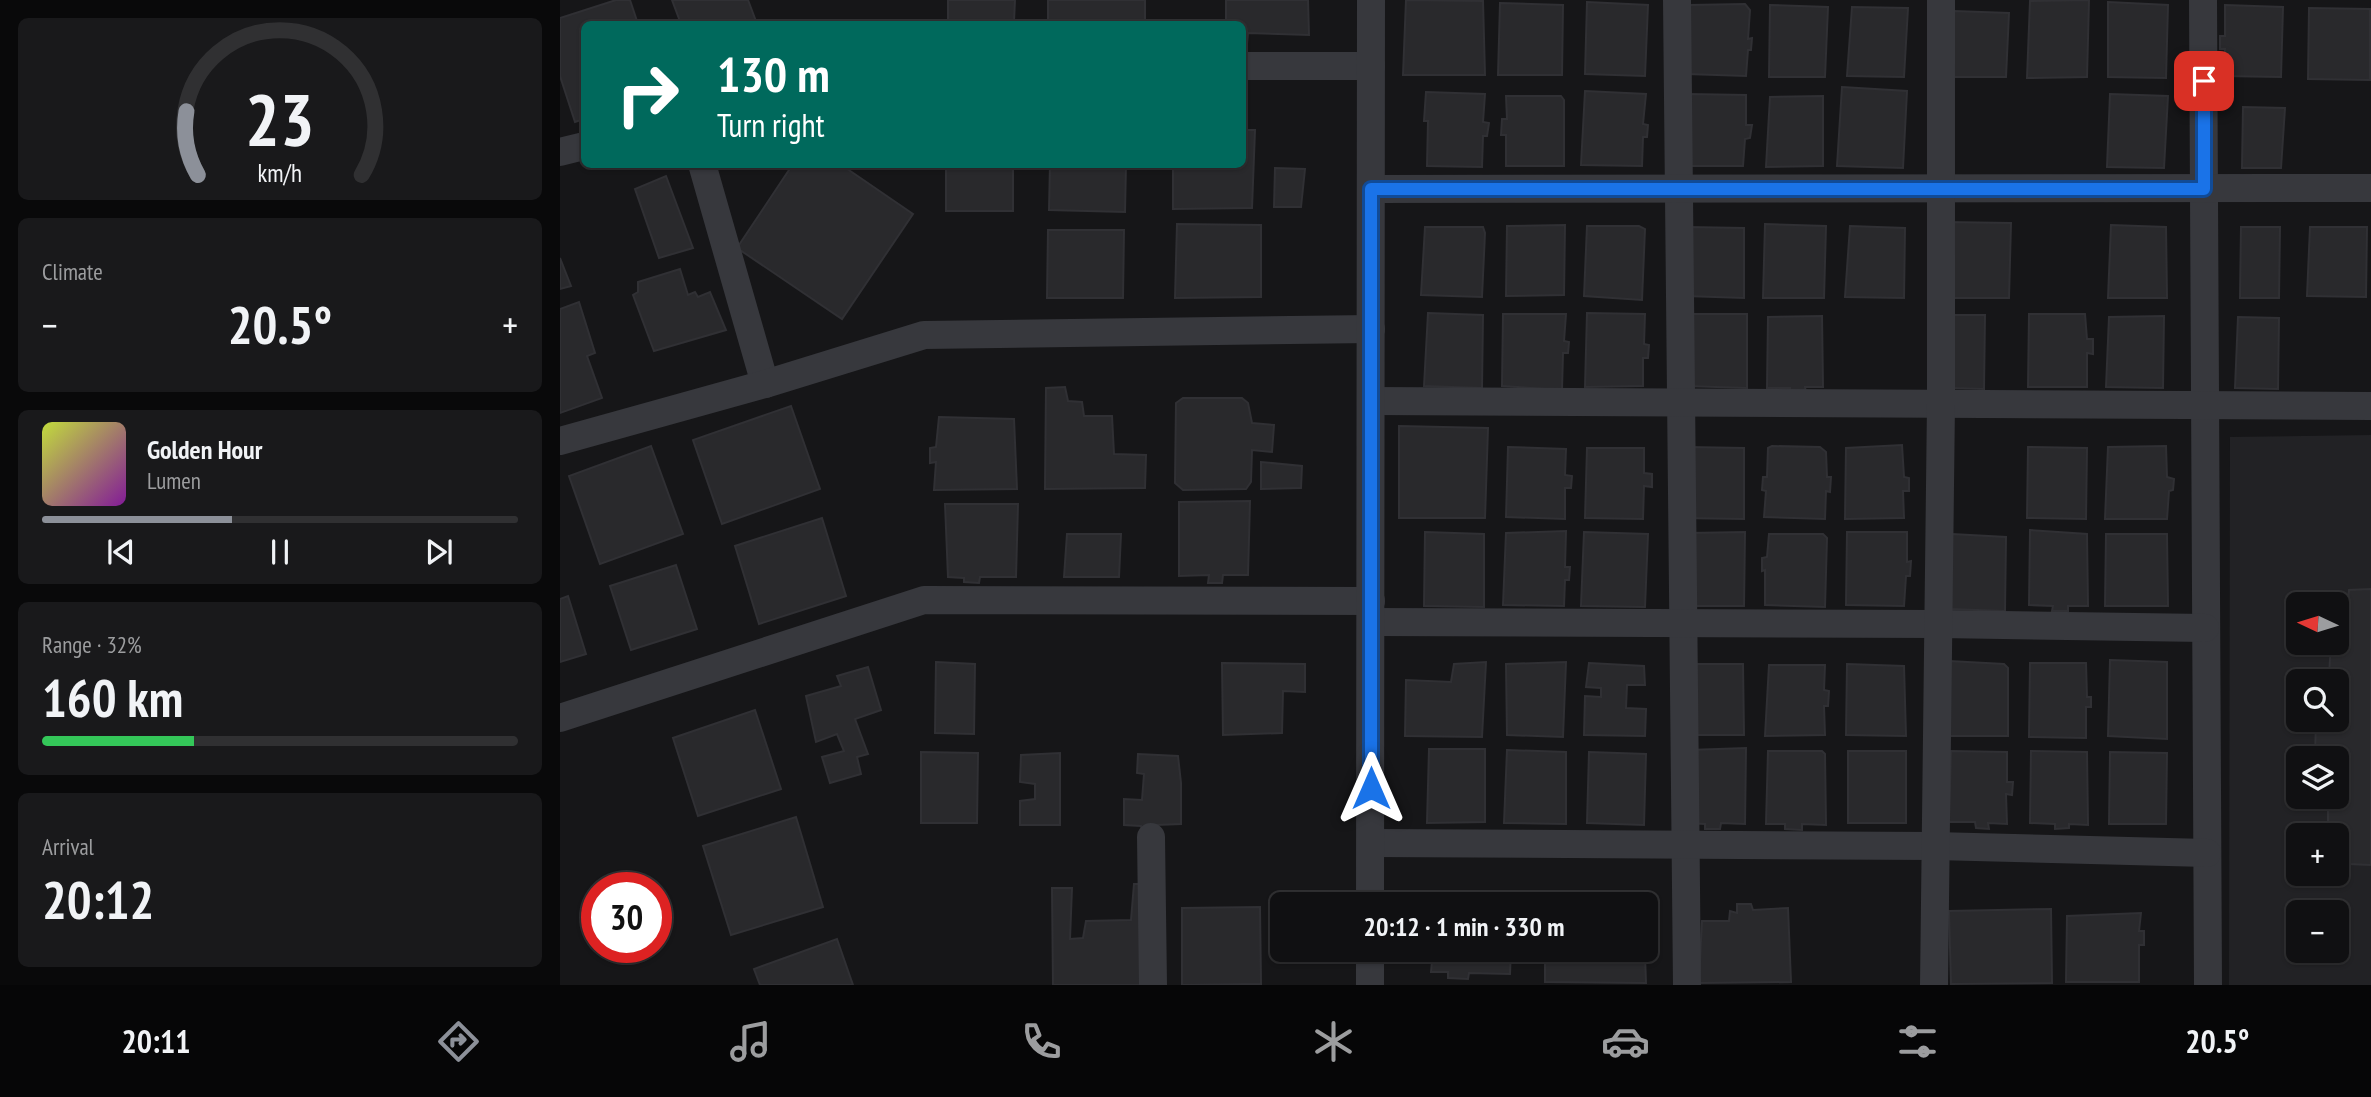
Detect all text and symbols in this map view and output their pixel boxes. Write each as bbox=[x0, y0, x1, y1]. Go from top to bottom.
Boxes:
text: 130 m bbox=[717, 42, 830, 106]
icon: right bbox=[602, 49, 693, 140]
pin bbox=[2174, 51, 2234, 111]
icon: arrive bbox=[2185, 62, 2223, 100]
text: 23 bbox=[245, 71, 315, 165]
text: Turn right bbox=[717, 104, 825, 146]
text: km/h bbox=[258, 157, 302, 189]
text: Climate bbox=[42, 257, 103, 286]
text: 20.5° bbox=[228, 291, 332, 358]
text: − bbox=[42, 300, 58, 349]
text: + bbox=[502, 300, 518, 349]
text: Golden Hour bbox=[147, 433, 262, 466]
text: Lumen bbox=[147, 466, 201, 495]
icon: previous bbox=[102, 533, 140, 571]
icon: pause bbox=[261, 533, 299, 571]
icon: next bbox=[420, 533, 458, 571]
north arrow bbox=[2286, 592, 2348, 654]
map controls bbox=[2286, 592, 2349, 963]
text: Range · 32% bbox=[42, 630, 142, 659]
text: 160 km bbox=[42, 664, 183, 731]
button: search bbox=[2286, 669, 2349, 732]
button: layers bbox=[2286, 746, 2349, 809]
position arrow bbox=[1334, 751, 1408, 825]
button: + bbox=[2286, 823, 2349, 886]
text: Arrival bbox=[42, 832, 94, 861]
text: 20:12 bbox=[42, 866, 154, 933]
speed limit sign: 30 bbox=[581, 872, 672, 963]
button: − bbox=[2286, 900, 2349, 963]
text: 20:12 · 1 min · 330 m bbox=[1364, 910, 1564, 943]
icon: directions bbox=[434, 1017, 483, 1066]
icon: music bbox=[726, 1017, 775, 1066]
icon: phone bbox=[1017, 1017, 1066, 1066]
icon: climate bbox=[1309, 1017, 1358, 1066]
icon: car bbox=[1601, 1017, 1650, 1066]
icon: filters bbox=[1893, 1017, 1942, 1066]
text: 20:11 bbox=[121, 1020, 191, 1062]
text: 20.5° bbox=[2185, 1020, 2249, 1062]

